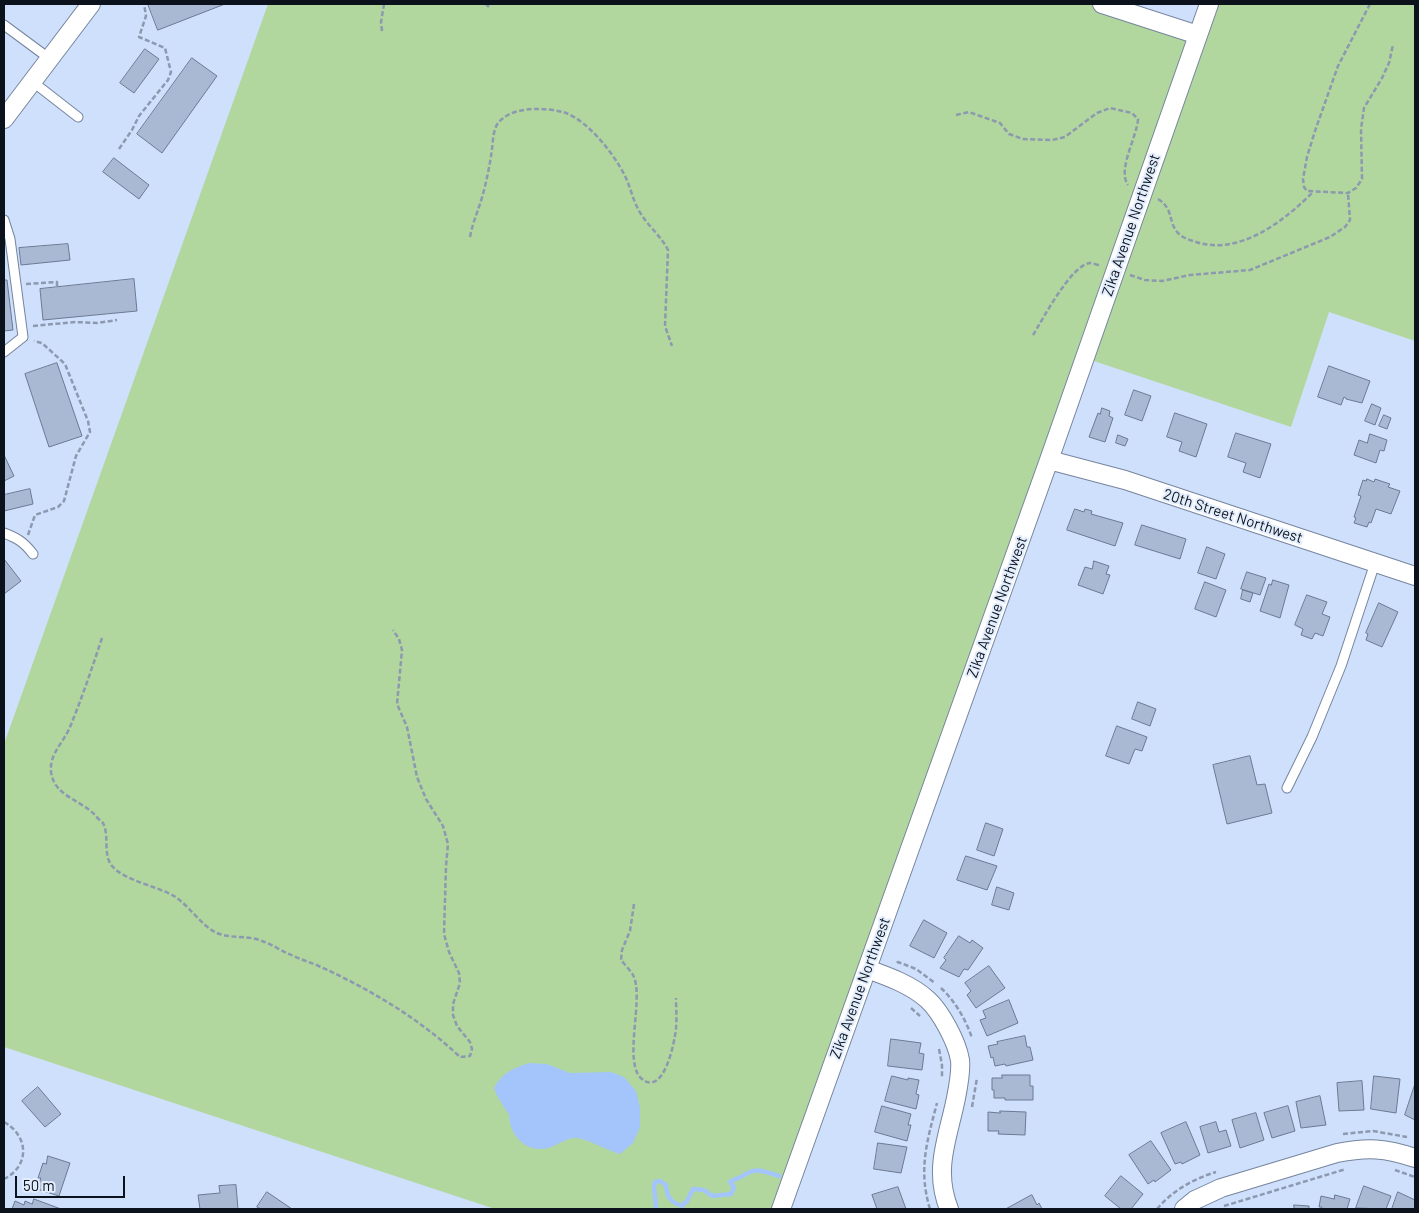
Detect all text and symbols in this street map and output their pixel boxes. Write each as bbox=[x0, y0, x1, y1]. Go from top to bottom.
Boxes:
street label: Zika Avenue Northwest bbox=[1098, 152, 1164, 298]
street label: 20th Street Northwest bbox=[1161, 485, 1305, 547]
street label: Zika Avenue Northwest bbox=[963, 534, 1031, 680]
street label: Zika Avenue Northwest bbox=[826, 915, 894, 1061]
scale bar bbox=[18, 1166, 128, 1198]
text: 50 m bbox=[23, 1176, 55, 1194]

